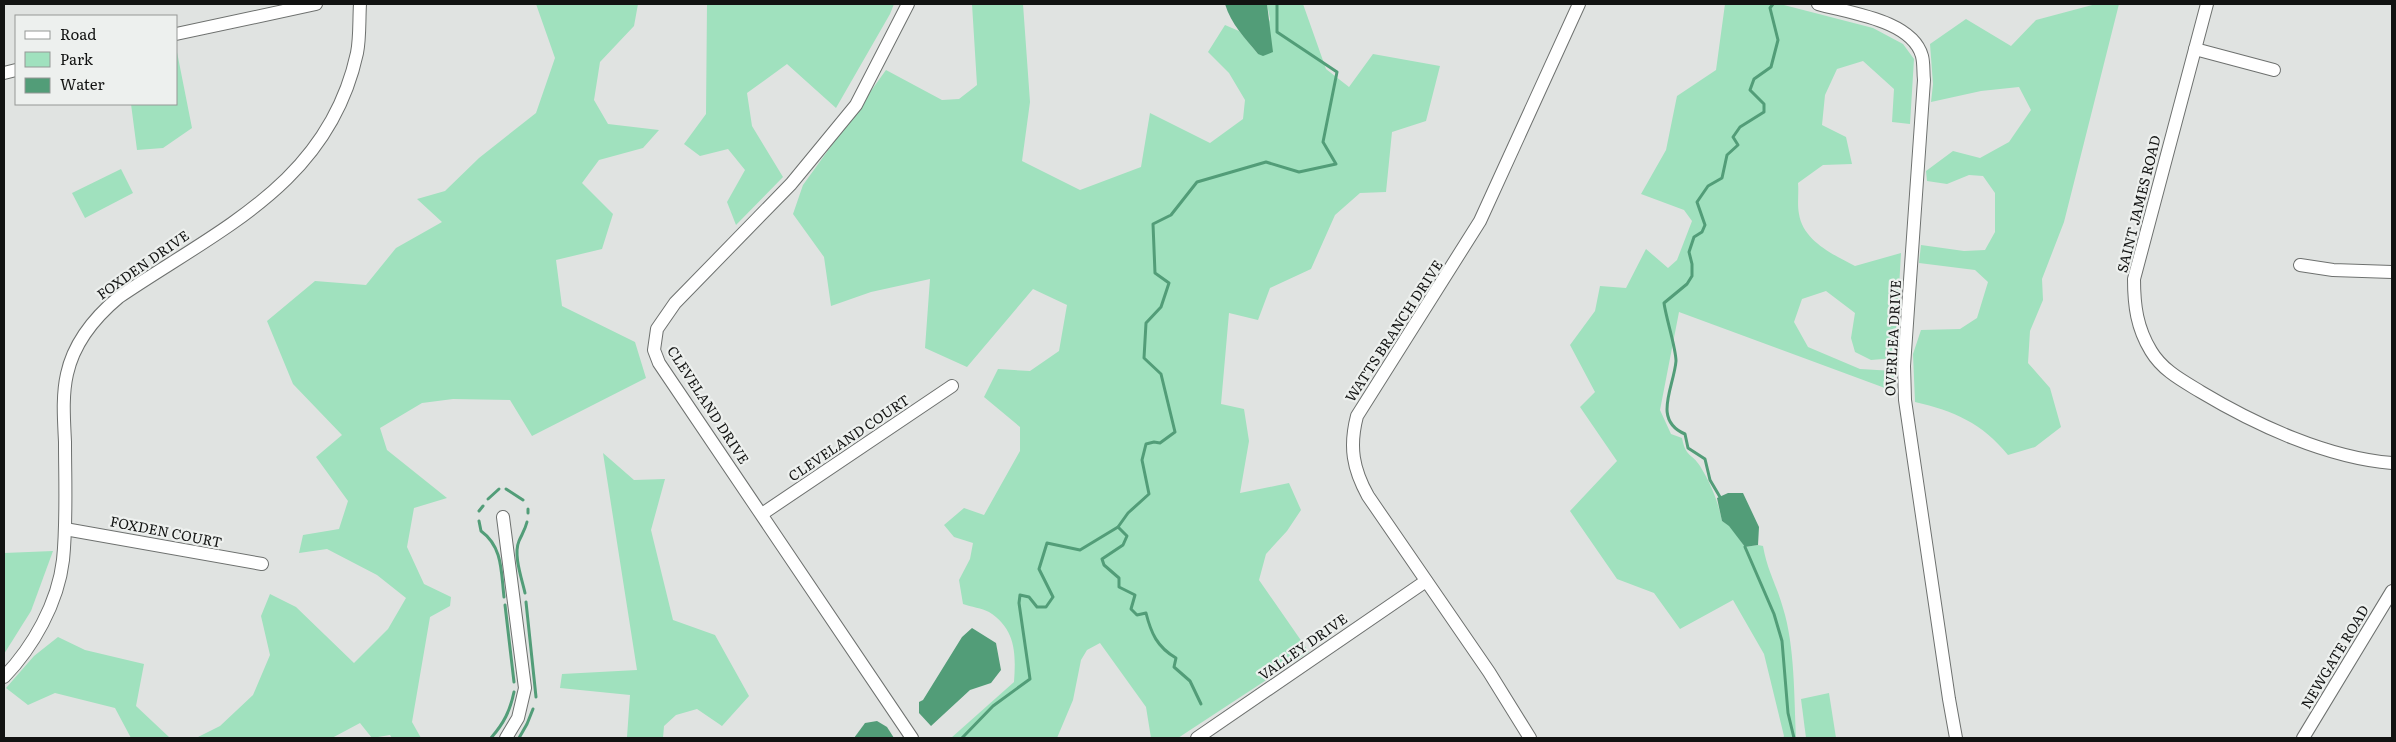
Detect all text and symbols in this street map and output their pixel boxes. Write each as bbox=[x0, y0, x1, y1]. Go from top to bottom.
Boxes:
legend bbox=[15, 15, 178, 105]
text: Road bbox=[60, 22, 96, 45]
text: Park bbox=[60, 47, 94, 70]
text: Water bbox=[60, 72, 105, 95]
street label: SAINT JAMES ROAD bbox=[2111, 133, 2165, 274]
street label: FOXDEN DRIVE bbox=[92, 225, 193, 304]
street label: WATTS BRANCH DRIVE bbox=[1340, 255, 1447, 405]
street label: OVERLEA DRIVE bbox=[1879, 279, 1905, 397]
street label: CLEVELAND DRIVE bbox=[663, 342, 755, 467]
street label: CLEVELAND COURT bbox=[784, 389, 913, 485]
street label: FOXDEN COURT bbox=[108, 510, 224, 552]
street label: NEWGATE ROAD bbox=[2295, 601, 2373, 712]
street label: VALLEY DRIVE bbox=[1254, 608, 1351, 684]

